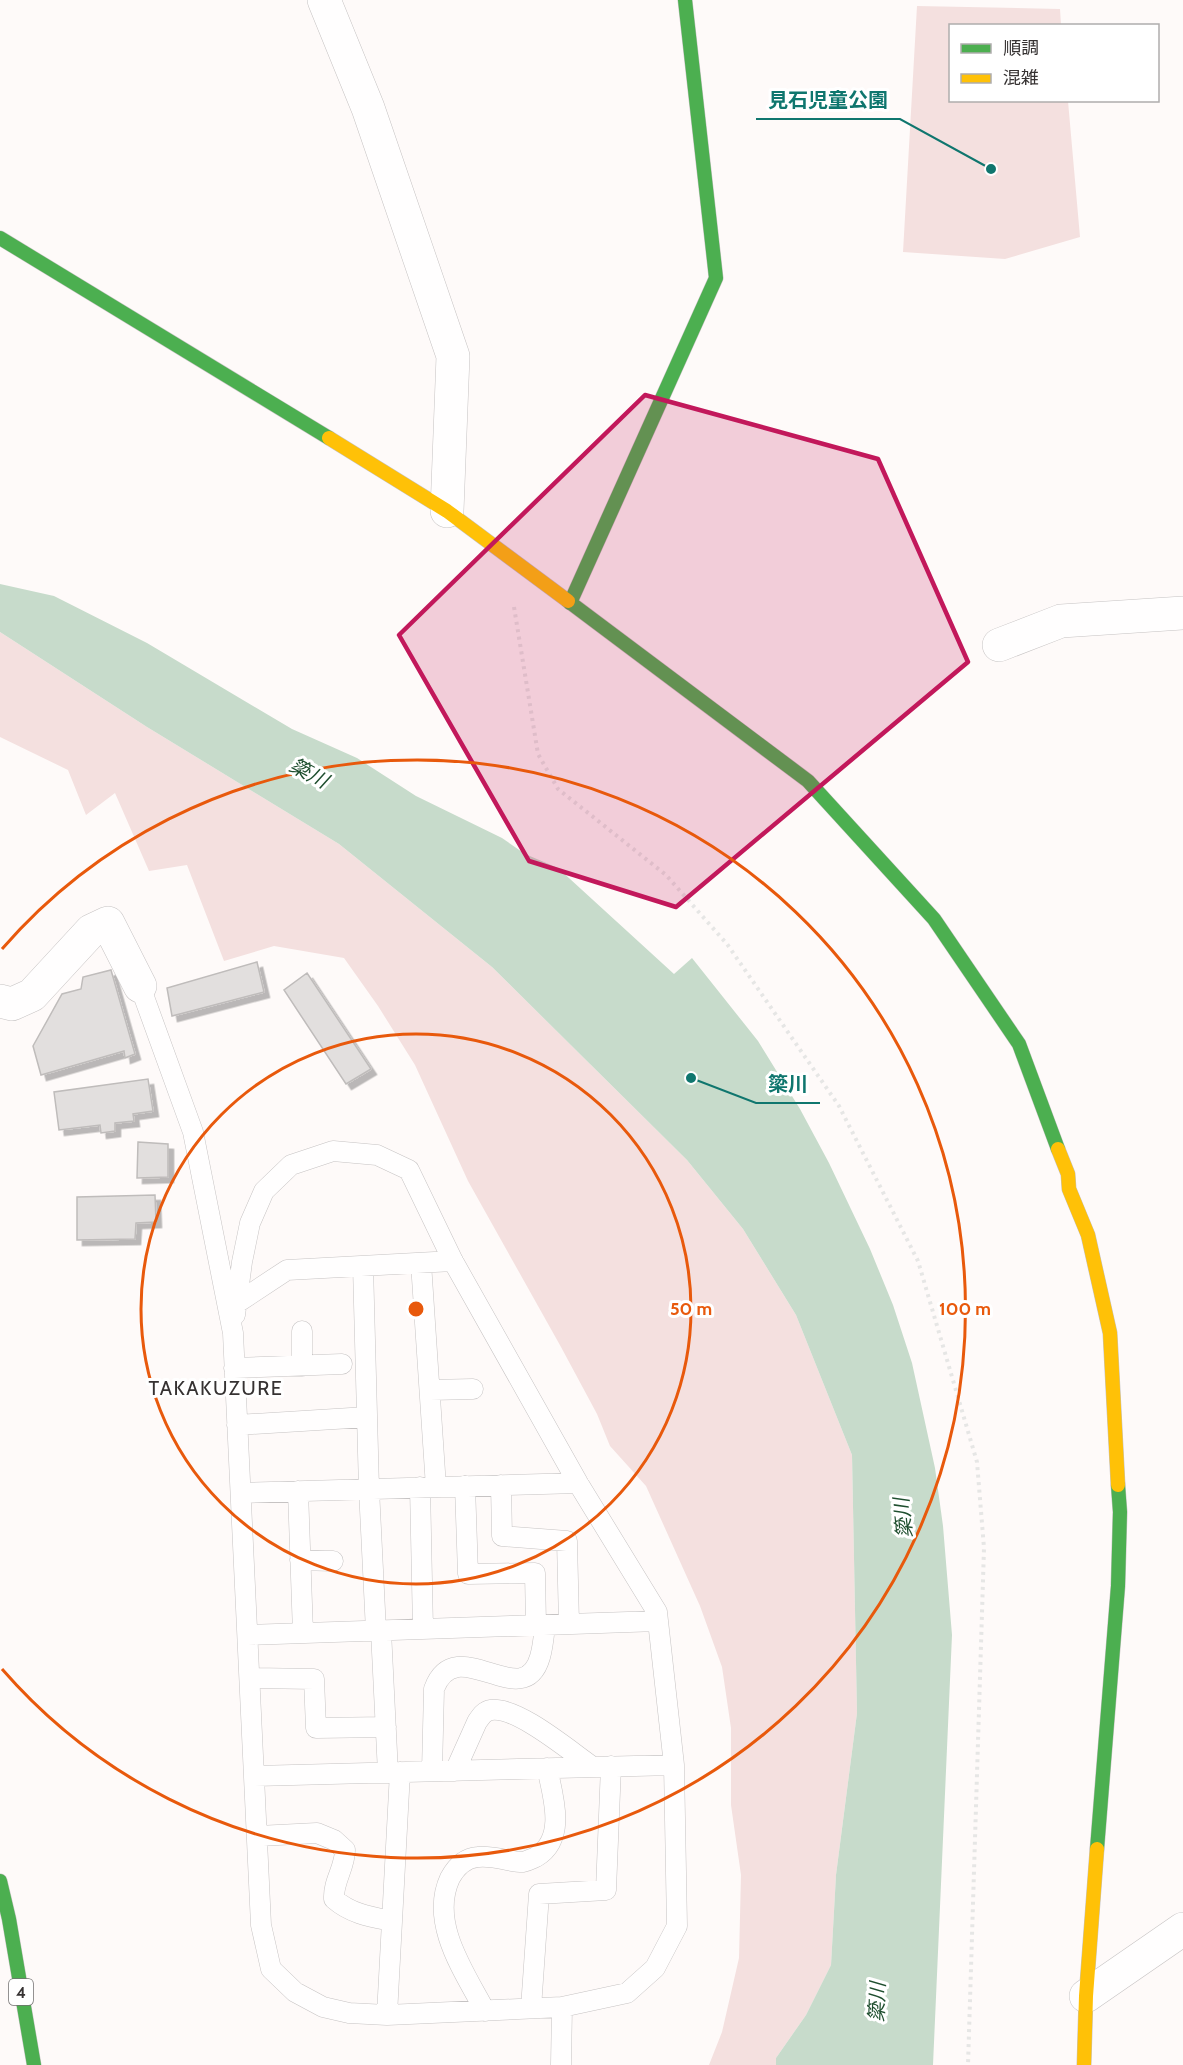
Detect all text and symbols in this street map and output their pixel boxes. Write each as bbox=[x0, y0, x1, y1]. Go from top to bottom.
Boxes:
legend bbox=[949, 24, 1159, 102]
text: 順調 bbox=[1003, 37, 1039, 59]
text: 混雑 bbox=[1003, 67, 1039, 89]
callout: 見石児童公園 bbox=[756, 81, 900, 119]
text: 見石児童公園 bbox=[768, 88, 888, 112]
water label: 簗川 bbox=[286, 753, 334, 794]
callout: 簗川 bbox=[756, 1065, 820, 1103]
text: 簗川 bbox=[768, 1072, 808, 1096]
text: 50 m bbox=[670, 1298, 712, 1320]
text: 100 m bbox=[939, 1298, 991, 1320]
centre of rings bbox=[406, 1299, 426, 1319]
district label: TAKAKUZURE bbox=[149, 1376, 283, 1400]
water label: 簗川 bbox=[889, 1495, 917, 1539]
road number: 4 bbox=[9, 1979, 33, 2005]
water label: 簗川 bbox=[864, 1980, 890, 2022]

